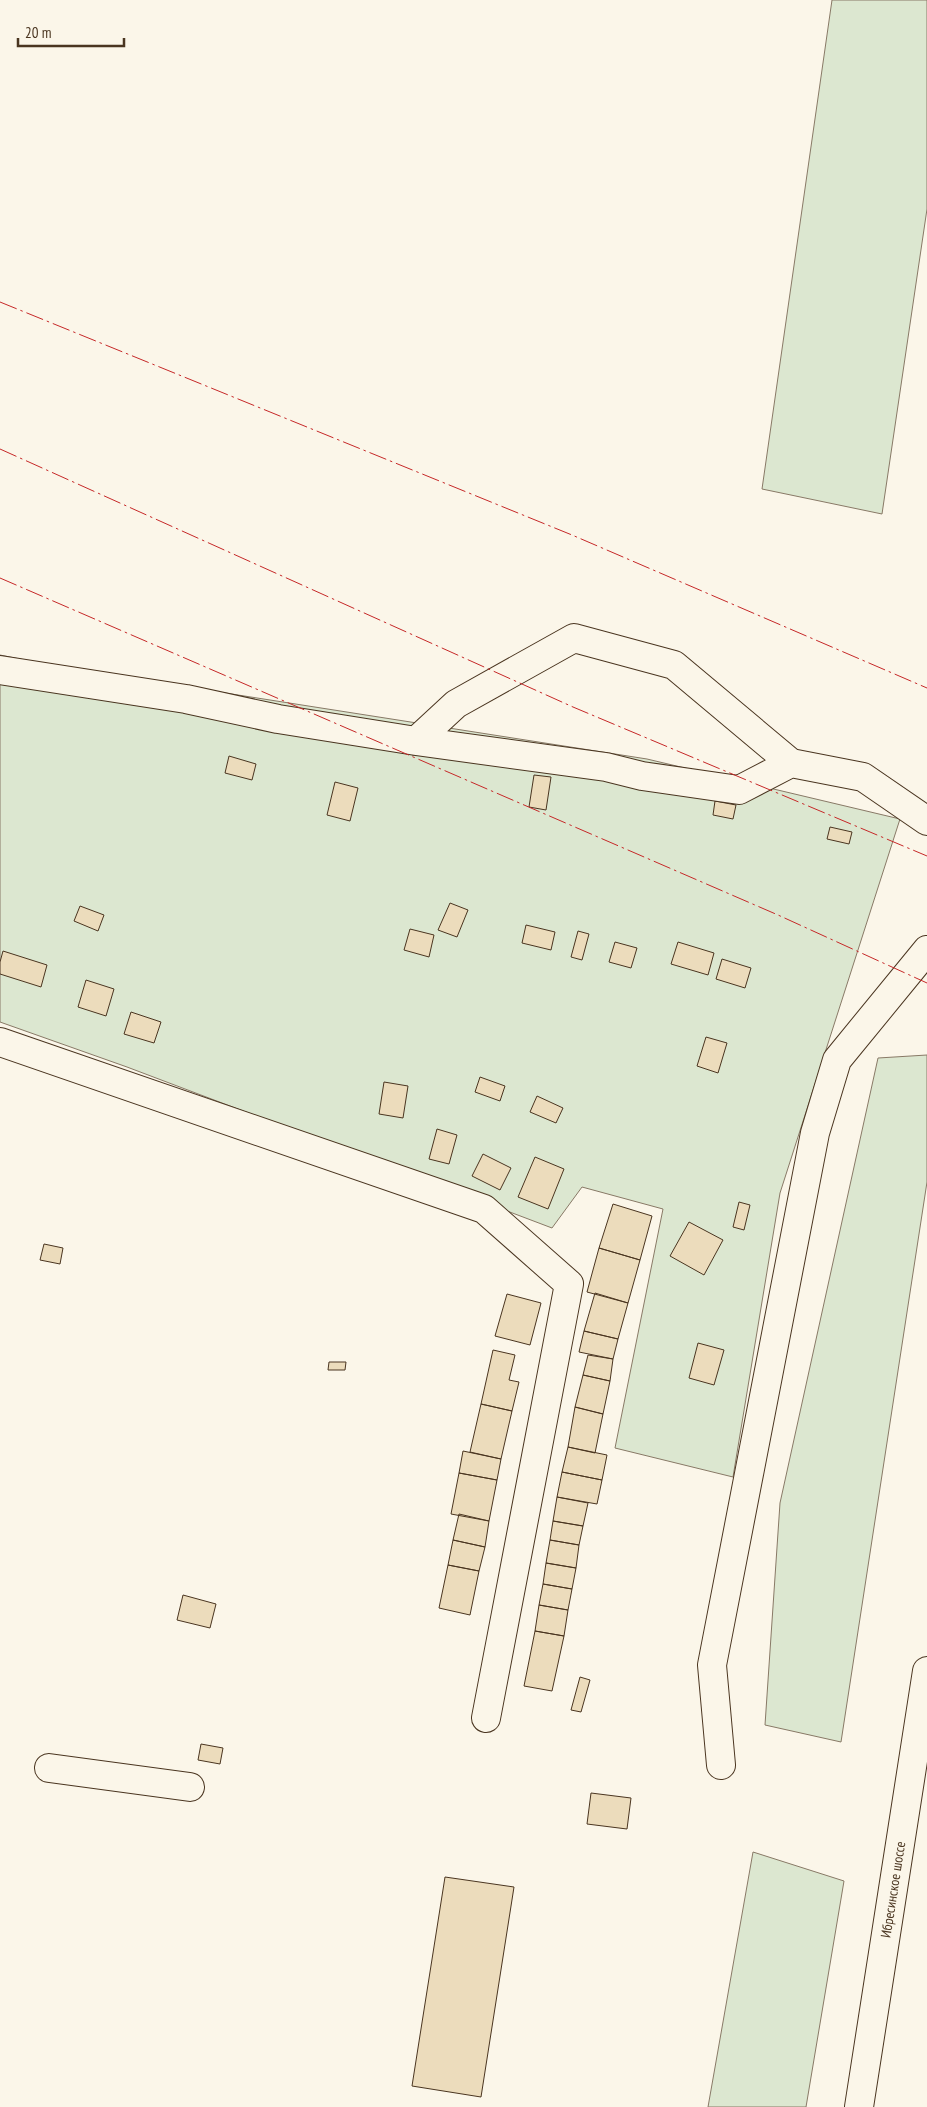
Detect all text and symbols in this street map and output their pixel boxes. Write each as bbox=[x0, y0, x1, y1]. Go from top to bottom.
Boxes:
scale bar bbox=[18, 15, 124, 47]
text: 20 m bbox=[25, 23, 51, 42]
street label: Ибресинское шоссе bbox=[876, 1840, 909, 1939]

